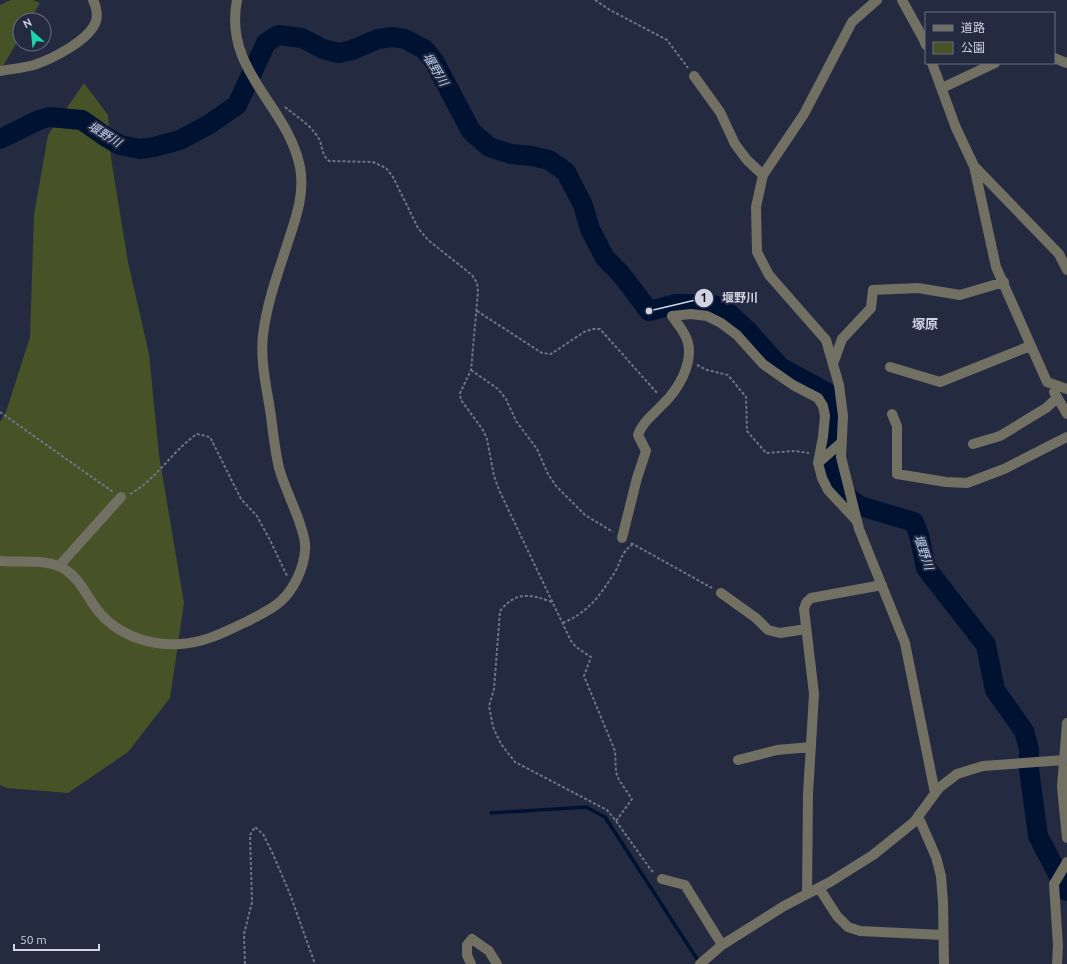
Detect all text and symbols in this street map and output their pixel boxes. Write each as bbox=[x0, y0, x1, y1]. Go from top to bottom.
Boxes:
north arrow bbox=[12, 12, 52, 52]
legend bbox=[925, 12, 1055, 64]
text: N bbox=[21, 16, 34, 30]
text: 道路 bbox=[961, 21, 985, 34]
text: 公園 bbox=[961, 41, 985, 54]
water label: 堰野川 bbox=[421, 50, 452, 89]
water label: 堰野川 bbox=[86, 119, 125, 150]
callout: 堰野川 bbox=[694, 286, 766, 310]
text: 1 bbox=[701, 291, 707, 304]
text: 堰野川 bbox=[722, 291, 758, 304]
district label: 塚原 bbox=[912, 317, 938, 331]
water label: 堰野川 bbox=[912, 533, 937, 573]
scale bar bbox=[14, 926, 99, 952]
text: 50 m bbox=[20, 933, 47, 946]

